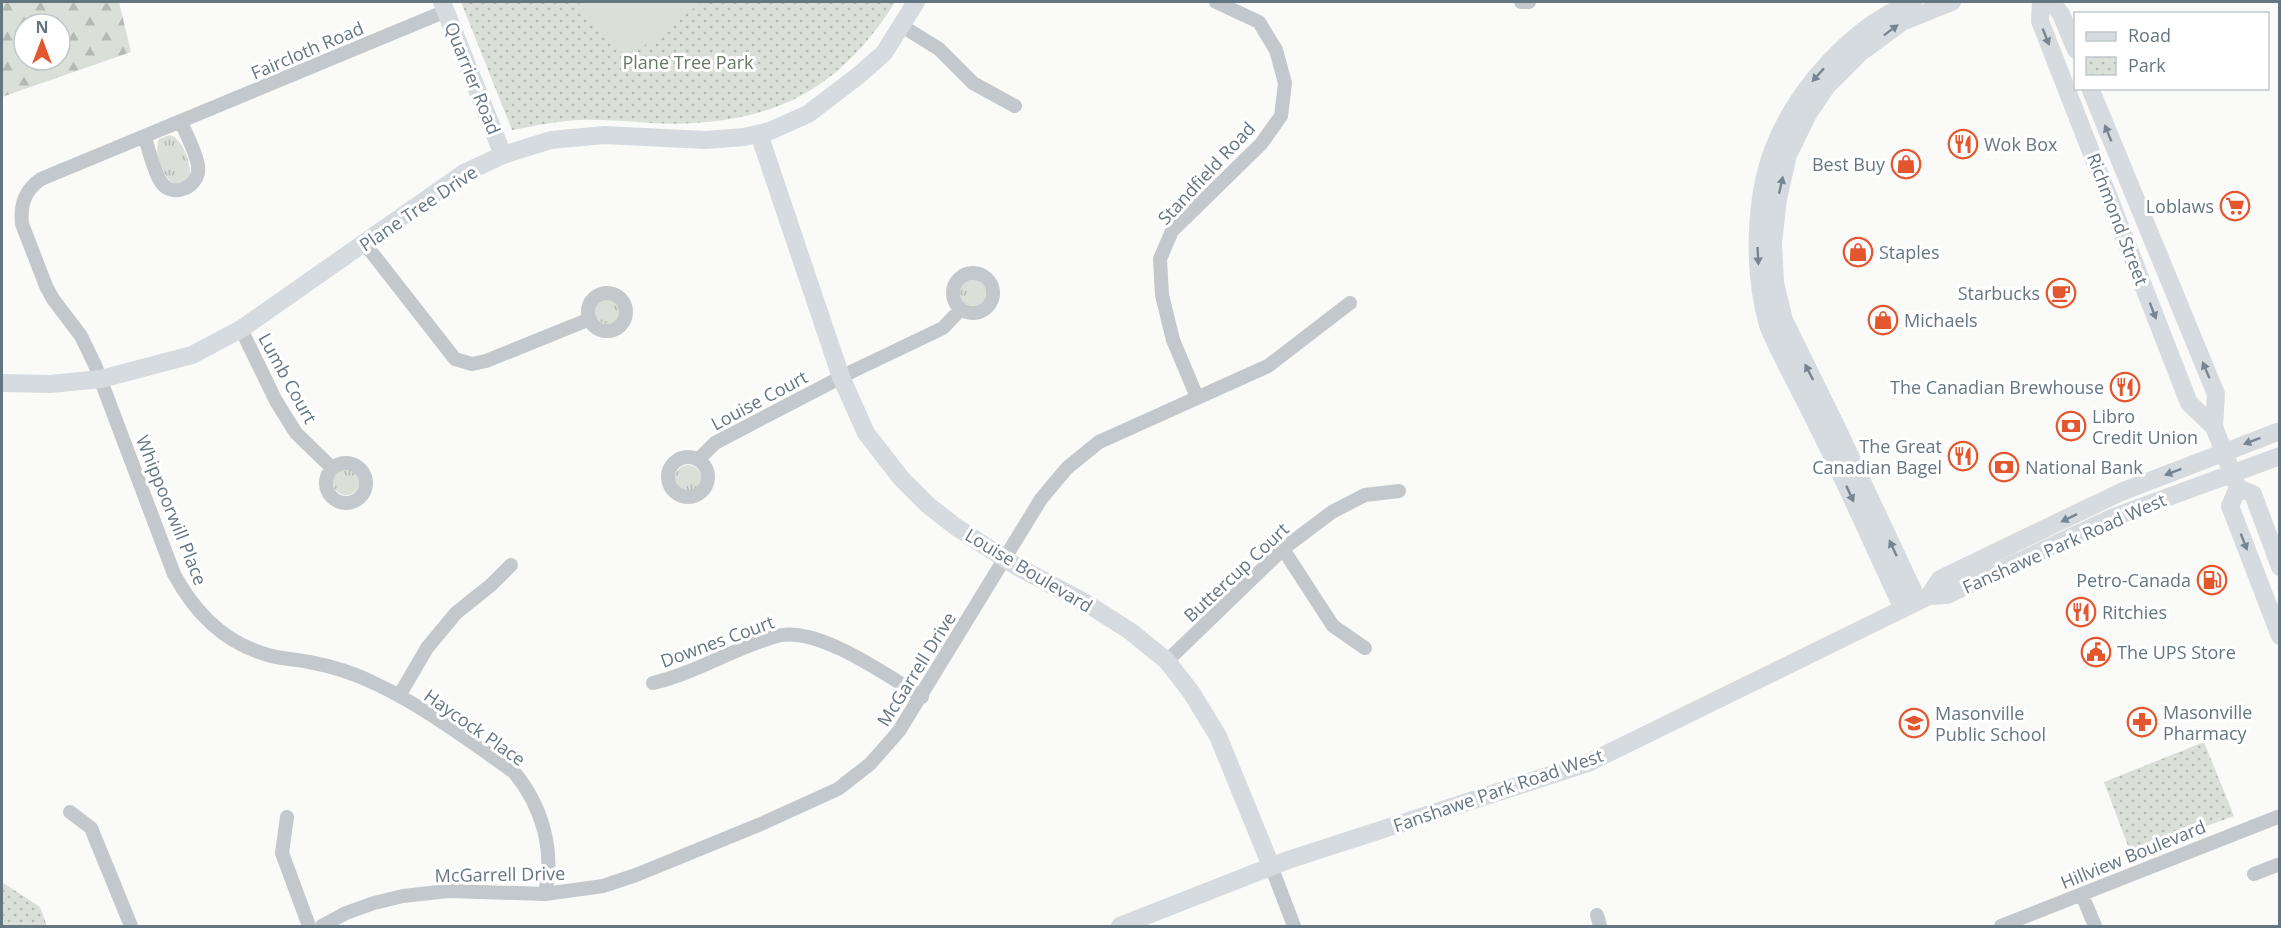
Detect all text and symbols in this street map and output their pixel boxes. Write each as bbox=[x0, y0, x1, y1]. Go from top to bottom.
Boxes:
north arrow bbox=[12, 12, 72, 72]
legend bbox=[2074, 12, 2269, 90]
street label: Faircloth Road bbox=[247, 15, 367, 85]
text: N bbox=[35, 16, 49, 38]
street label: Quarrier Road bbox=[440, 18, 506, 138]
text: Road bbox=[2128, 23, 2171, 47]
one-way arrow bbox=[1883, 24, 1899, 36]
one-way arrow bbox=[2042, 28, 2051, 46]
park label: Plane Tree Park bbox=[622, 50, 754, 74]
text: Park bbox=[2128, 53, 2166, 77]
one-way arrow bbox=[1812, 67, 1825, 82]
street label: Standfield Road bbox=[1152, 116, 1260, 230]
one-way arrow bbox=[2103, 124, 2113, 142]
restaurant icon: Wok Box bbox=[1947, 128, 1979, 160]
place label: Wok Box bbox=[1984, 132, 2058, 156]
shop icon: Best Buy bbox=[1890, 148, 1922, 180]
street label: Richmond Street bbox=[2082, 149, 2154, 289]
place label: Best Buy bbox=[1812, 152, 1886, 176]
street label: Plane Tree Drive bbox=[354, 160, 482, 256]
one-way arrow bbox=[1777, 175, 1787, 194]
supermarket icon: Loblaws bbox=[2219, 190, 2251, 222]
place label: Loblaws bbox=[2146, 194, 2214, 218]
shop icon: Staples bbox=[1842, 236, 1874, 268]
place label: Staples bbox=[1879, 240, 1940, 264]
one-way arrow bbox=[1753, 246, 1762, 265]
cafe icon: Starbucks bbox=[2045, 277, 2077, 309]
place label: Starbucks bbox=[1958, 281, 2040, 305]
one-way arrow bbox=[2148, 302, 2158, 320]
shop icon: Michaels bbox=[1867, 304, 1899, 336]
place label: Michaels bbox=[1904, 308, 1978, 332]
street label: Lumb Court bbox=[253, 329, 323, 427]
one-way arrow bbox=[2201, 361, 2211, 379]
one-way arrow bbox=[1804, 363, 1814, 380]
street label: Louise Court bbox=[707, 364, 811, 436]
restaurant icon: The Canadian Brewhouse bbox=[2109, 371, 2141, 403]
place label: The Canadian Brewhouse bbox=[1890, 375, 2104, 399]
place label: Libro Credit Union bbox=[2092, 404, 2198, 449]
bank icon: Libro Credit Union bbox=[2055, 410, 2087, 442]
street label: Whippoorwill Place bbox=[131, 432, 213, 588]
place label: The Great Canadian Bagel bbox=[1812, 434, 1942, 479]
one-way arrow bbox=[2243, 437, 2261, 447]
restaurant icon: The Great Canadian Bagel bbox=[1947, 440, 1979, 472]
bank icon: National Bank bbox=[1988, 451, 2020, 483]
place label: National Bank bbox=[2025, 455, 2143, 479]
one-way arrow bbox=[2164, 468, 2182, 477]
one-way arrow bbox=[1845, 485, 1855, 503]
street label: Fanshawe Park Road West bbox=[1958, 487, 2170, 599]
one-way arrow bbox=[2060, 513, 2077, 522]
street label: Buttercup Court bbox=[1178, 517, 1294, 627]
street label: Louise Boulevard bbox=[961, 522, 1097, 618]
one-way arrow bbox=[2239, 533, 2249, 551]
one-way arrow bbox=[1888, 538, 1898, 556]
fuel station icon: Petro-Canada bbox=[2196, 564, 2228, 596]
place label: Petro-Canada bbox=[2076, 568, 2191, 592]
restaurant icon: Ritchies bbox=[2065, 596, 2097, 628]
place label: Ritchies bbox=[2102, 600, 2167, 624]
street label: McGarrell Drive bbox=[871, 607, 961, 731]
street label: Downes Court bbox=[657, 609, 777, 673]
public building icon: The UPS Store bbox=[2080, 636, 2112, 668]
place label: The UPS Store bbox=[2117, 640, 2236, 664]
street label: Haycock Place bbox=[420, 683, 530, 771]
place label: Masonville Pharmacy bbox=[2163, 700, 2252, 745]
place label: Masonville Public School bbox=[1935, 701, 2046, 746]
pharmacy icon: Masonville Pharmacy bbox=[2126, 706, 2158, 738]
school or university icon: Masonville Public School bbox=[1898, 707, 1930, 739]
street label: Fanshawe Park Road West bbox=[1390, 743, 1606, 837]
street label: Hillview Boulevard bbox=[2057, 814, 2209, 894]
street label: McGarrell Drive bbox=[435, 861, 565, 887]

